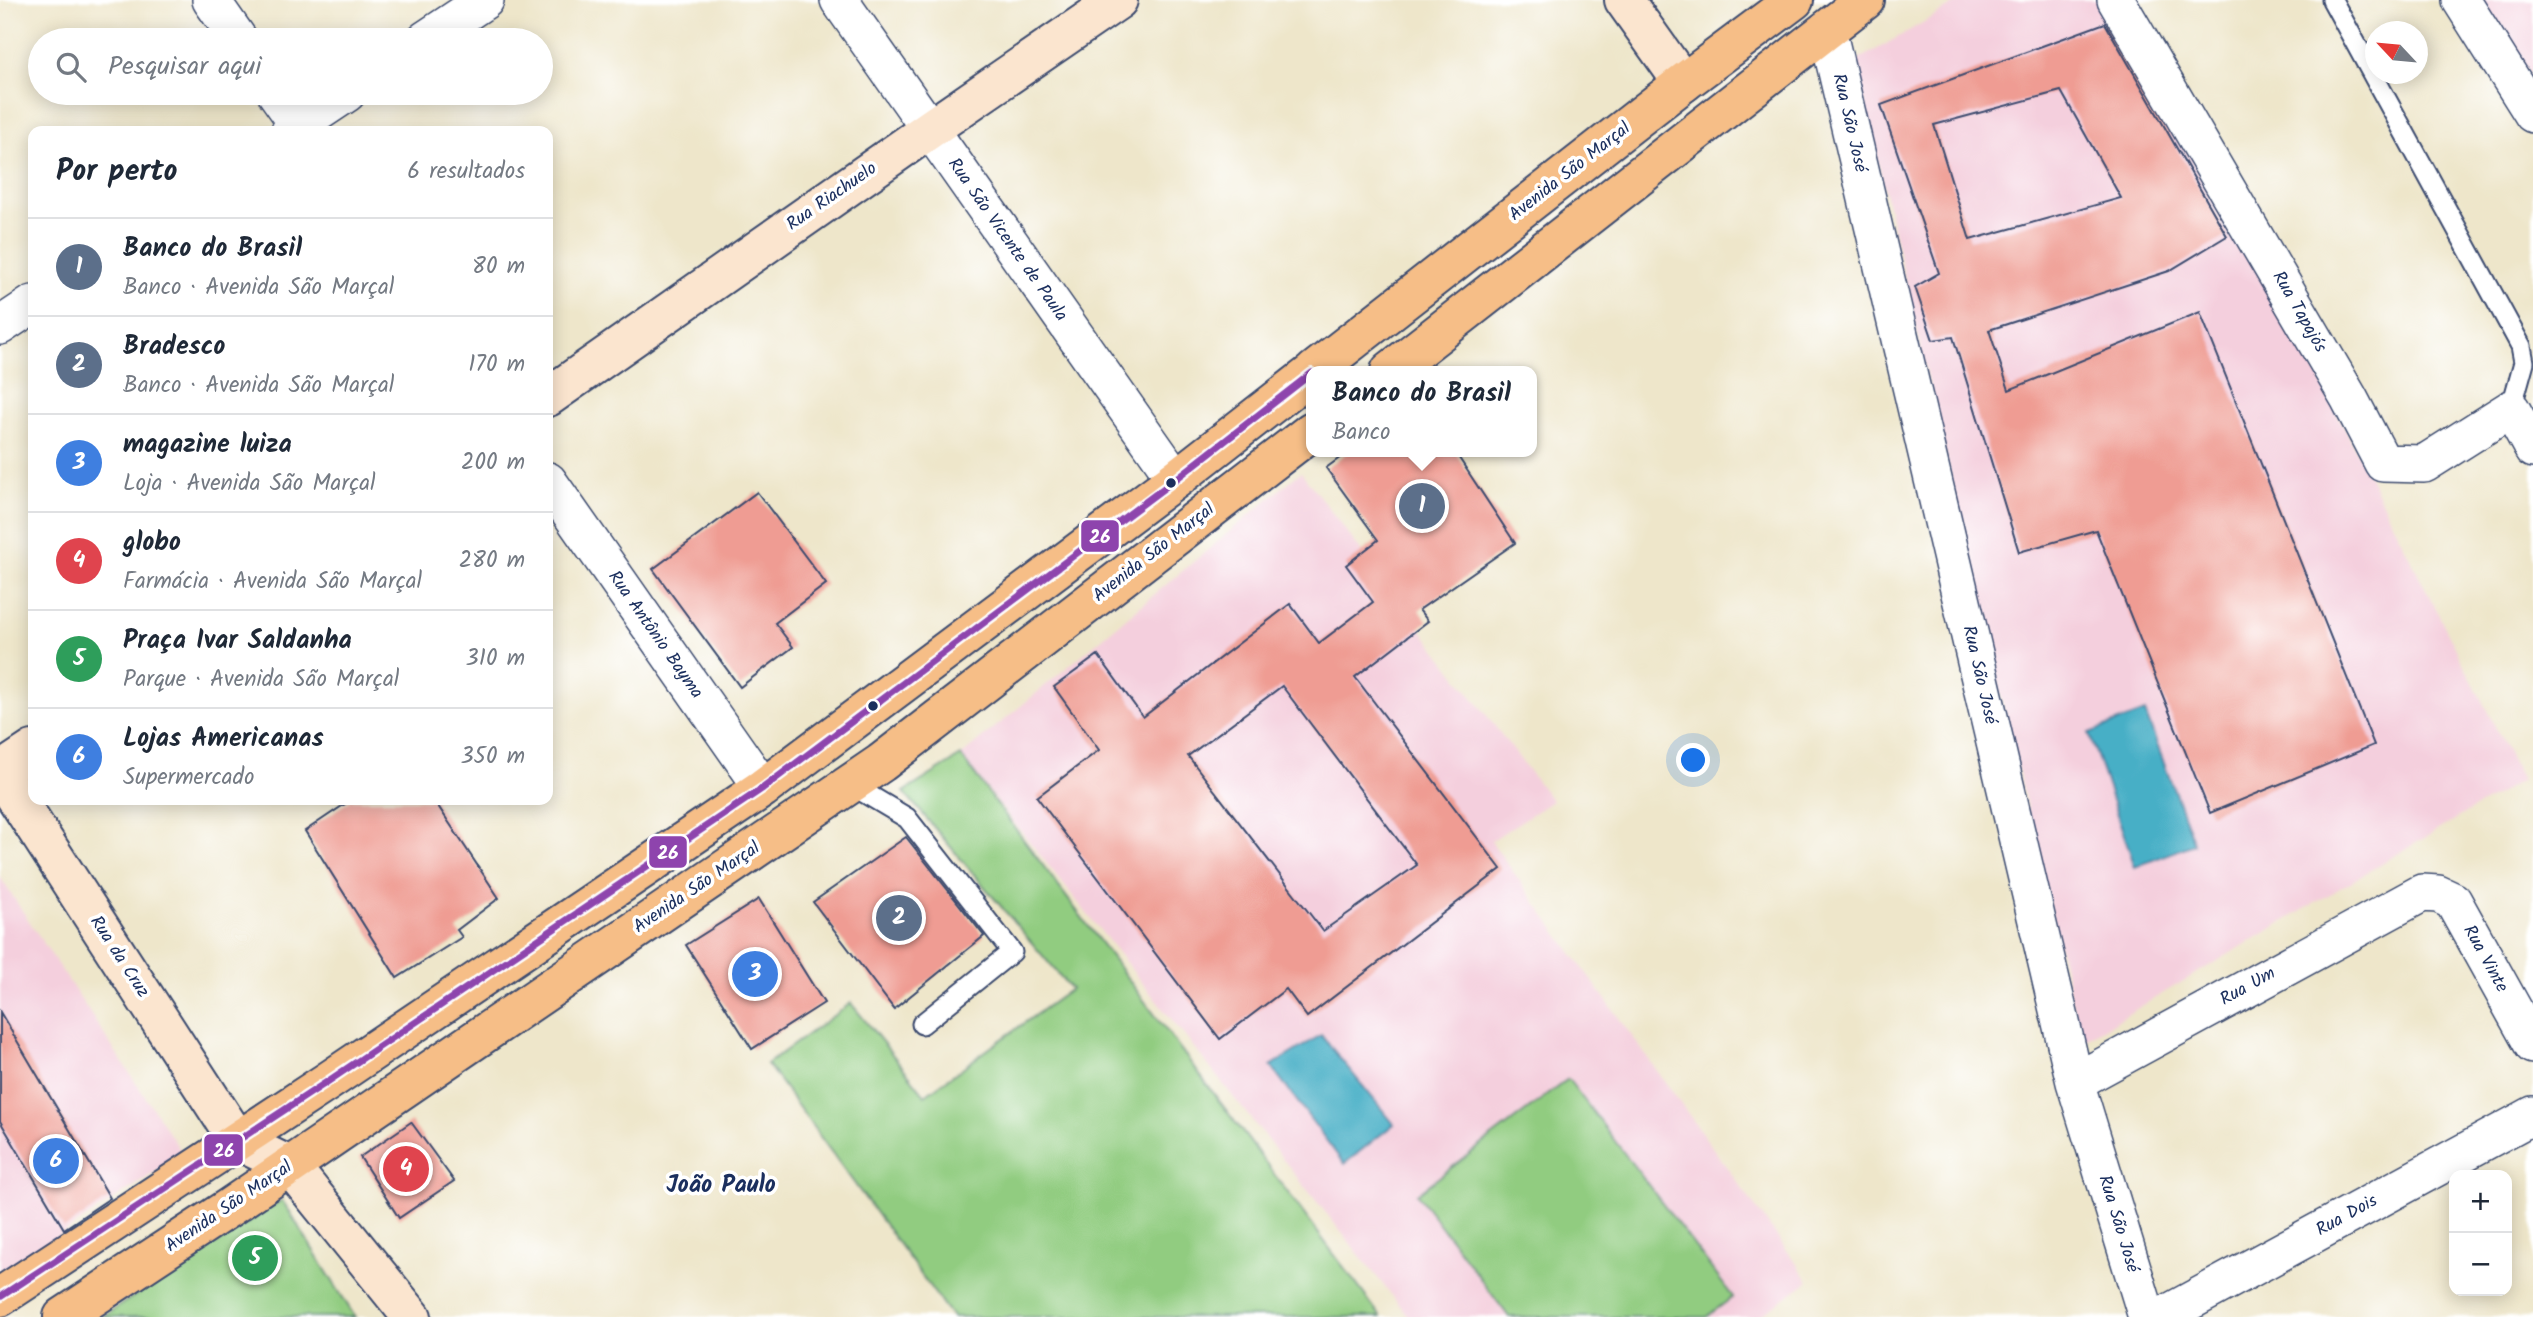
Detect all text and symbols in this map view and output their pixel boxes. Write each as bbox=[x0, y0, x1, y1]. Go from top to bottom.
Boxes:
north arrow bbox=[2365, 21, 2428, 84]
search box bbox=[28, 28, 553, 105]
text: Pesquisar aqui bbox=[108, 46, 261, 88]
icon: search bbox=[52, 48, 90, 86]
street label: Rua São José bbox=[1824, 71, 1875, 176]
street label: Avenida São Marçal bbox=[1503, 115, 1638, 229]
text: Por perto bbox=[56, 148, 177, 196]
street label: Rua São Vicente de Paula bbox=[939, 152, 1075, 328]
text: 6 resultados bbox=[407, 154, 525, 190]
street label: Rua Riachuelo bbox=[781, 155, 883, 239]
text: Banco do Brasil bbox=[123, 228, 302, 270]
text: 1 bbox=[76, 249, 82, 285]
text: 80 m bbox=[472, 249, 525, 285]
street label: Rua Tapajós bbox=[2264, 266, 2334, 359]
text: Banco · Avenida São Marçal bbox=[123, 270, 394, 306]
text: Bradesco bbox=[123, 326, 225, 368]
text: 2 bbox=[72, 347, 86, 383]
text: 170 m bbox=[468, 347, 525, 383]
popup bbox=[1306, 366, 1537, 457]
text: Banco · Avenida São Marçal bbox=[123, 368, 394, 404]
text: Banco do Brasil bbox=[1332, 373, 1511, 415]
text: Banco bbox=[1332, 415, 1390, 451]
text: magazine luiza bbox=[123, 424, 292, 466]
text: 3 bbox=[73, 445, 85, 481]
text: 200 m bbox=[461, 445, 525, 481]
text: Loja · Avenida São Marçal bbox=[123, 466, 376, 502]
unlabelled marker bbox=[1164, 476, 1178, 490]
pin: 1 bbox=[1399, 480, 1445, 532]
street label: Avenida São Marçal bbox=[1087, 496, 1222, 610]
line badge: 26 bbox=[1080, 519, 1120, 553]
text: globo bbox=[123, 522, 181, 564]
text: 26 bbox=[1089, 523, 1111, 553]
text: 4 bbox=[73, 543, 85, 579]
text: 280 m bbox=[459, 543, 525, 579]
text: Farmácia · Avenida São Marçal bbox=[123, 564, 422, 600]
street label: Rua Antônio Bayma bbox=[600, 565, 710, 705]
text: Praça Ivar Saldanha bbox=[123, 620, 352, 662]
street label: Rua São José bbox=[1954, 623, 2005, 728]
text: 5 bbox=[73, 641, 85, 677]
text: 310 m bbox=[466, 641, 525, 677]
text: Parque · Avenida São Marçal bbox=[123, 662, 399, 698]
unlabelled marker bbox=[866, 699, 880, 713]
text: Lojas Americanas bbox=[123, 718, 324, 760]
text: 6 bbox=[73, 739, 85, 775]
text: 350 m bbox=[460, 739, 525, 775]
your location bbox=[1676, 743, 1710, 777]
text: Supermercado bbox=[123, 760, 254, 796]
street label: Avenida São Marçal bbox=[628, 834, 767, 941]
line badge: 26 bbox=[648, 835, 688, 869]
text: 26 bbox=[657, 839, 679, 869]
pin: 2 bbox=[876, 892, 922, 944]
street label: Rua da Cruz bbox=[82, 910, 156, 1004]
street label: Rua Vinte bbox=[2455, 920, 2515, 998]
pin: 3 bbox=[732, 948, 778, 1000]
street label: Rua Um bbox=[2215, 960, 2281, 1014]
line badge: 26 bbox=[203, 1133, 244, 1167]
pin: 6 bbox=[33, 1135, 79, 1187]
text: 26 bbox=[213, 1137, 235, 1167]
pin: 4 bbox=[383, 1143, 429, 1195]
street label: Avenida São Marçal bbox=[160, 1153, 299, 1260]
district label: João Paulo bbox=[666, 1166, 776, 1205]
map controls bbox=[2449, 1170, 2512, 1296]
button: + bbox=[2449, 1170, 2512, 1233]
street label: Rua São José bbox=[2089, 1172, 2147, 1277]
street label: Rua Dois bbox=[2311, 1187, 2383, 1245]
pin: 5 bbox=[232, 1232, 278, 1284]
button: − bbox=[2449, 1233, 2512, 1296]

